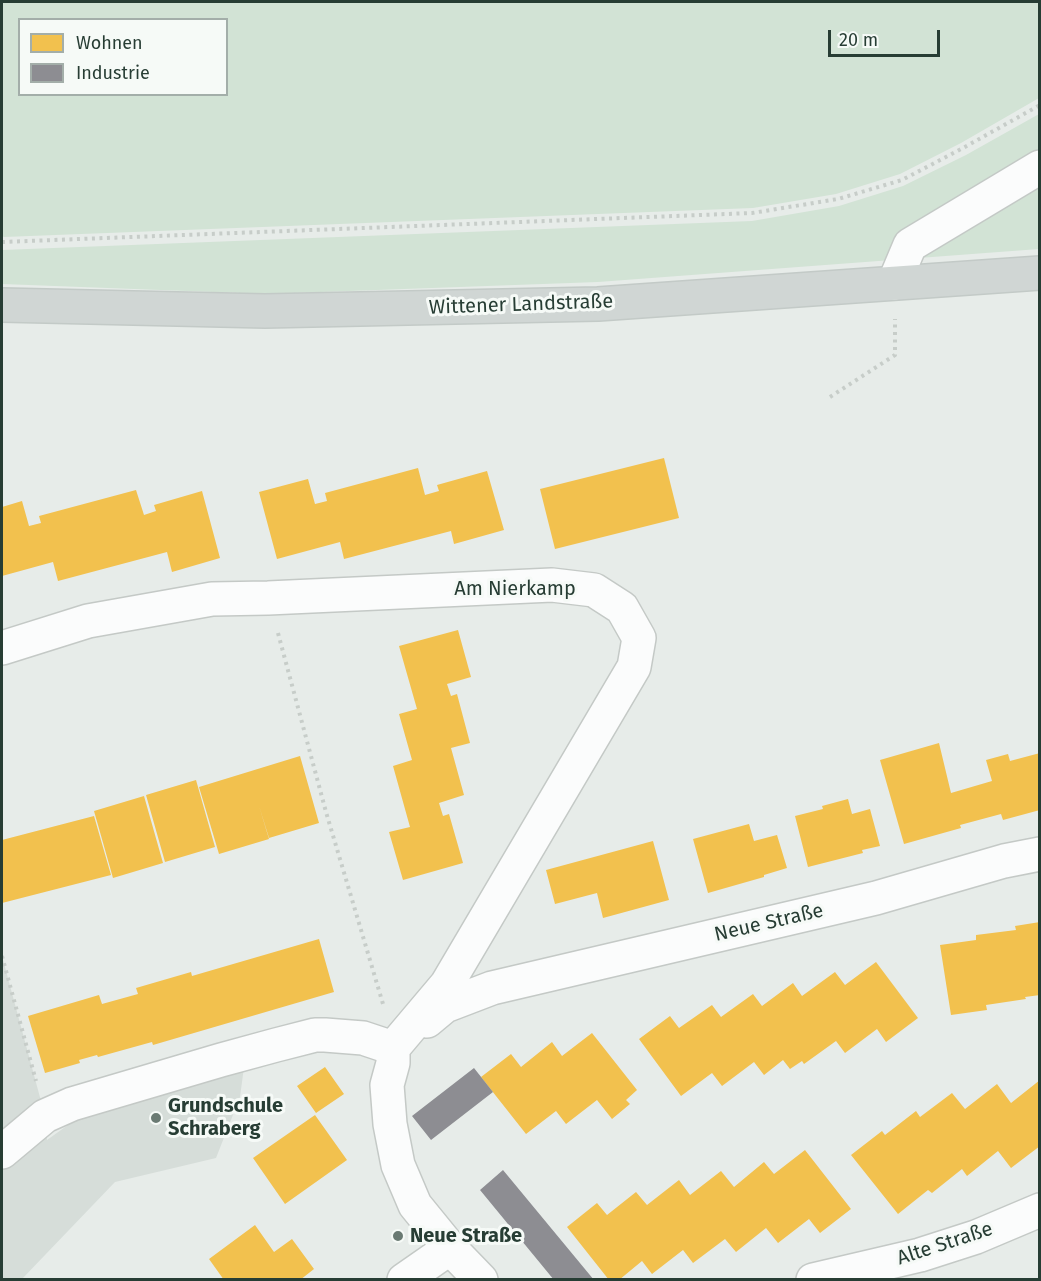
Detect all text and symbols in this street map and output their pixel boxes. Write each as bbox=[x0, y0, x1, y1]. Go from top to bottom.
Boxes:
legend bbox=[18, 18, 228, 96]
scale bar bbox=[831, 18, 944, 56]
text: 20 m bbox=[839, 29, 878, 51]
text: Wohnen bbox=[76, 32, 143, 54]
text: Industrie bbox=[76, 62, 150, 84]
street label: Wittener Landstraße bbox=[428, 290, 614, 320]
street label: Am Nierkamp bbox=[454, 577, 576, 601]
street label: Neue Straße bbox=[712, 899, 826, 947]
place label: Grundschule Schraberg bbox=[168, 1094, 283, 1141]
marker: Grundschule Schraberg bbox=[149, 1111, 163, 1125]
street label: Alte Straße bbox=[894, 1217, 996, 1271]
place label: Neue Straße bbox=[410, 1224, 522, 1248]
marker: Neue Straße bbox=[391, 1229, 405, 1243]

